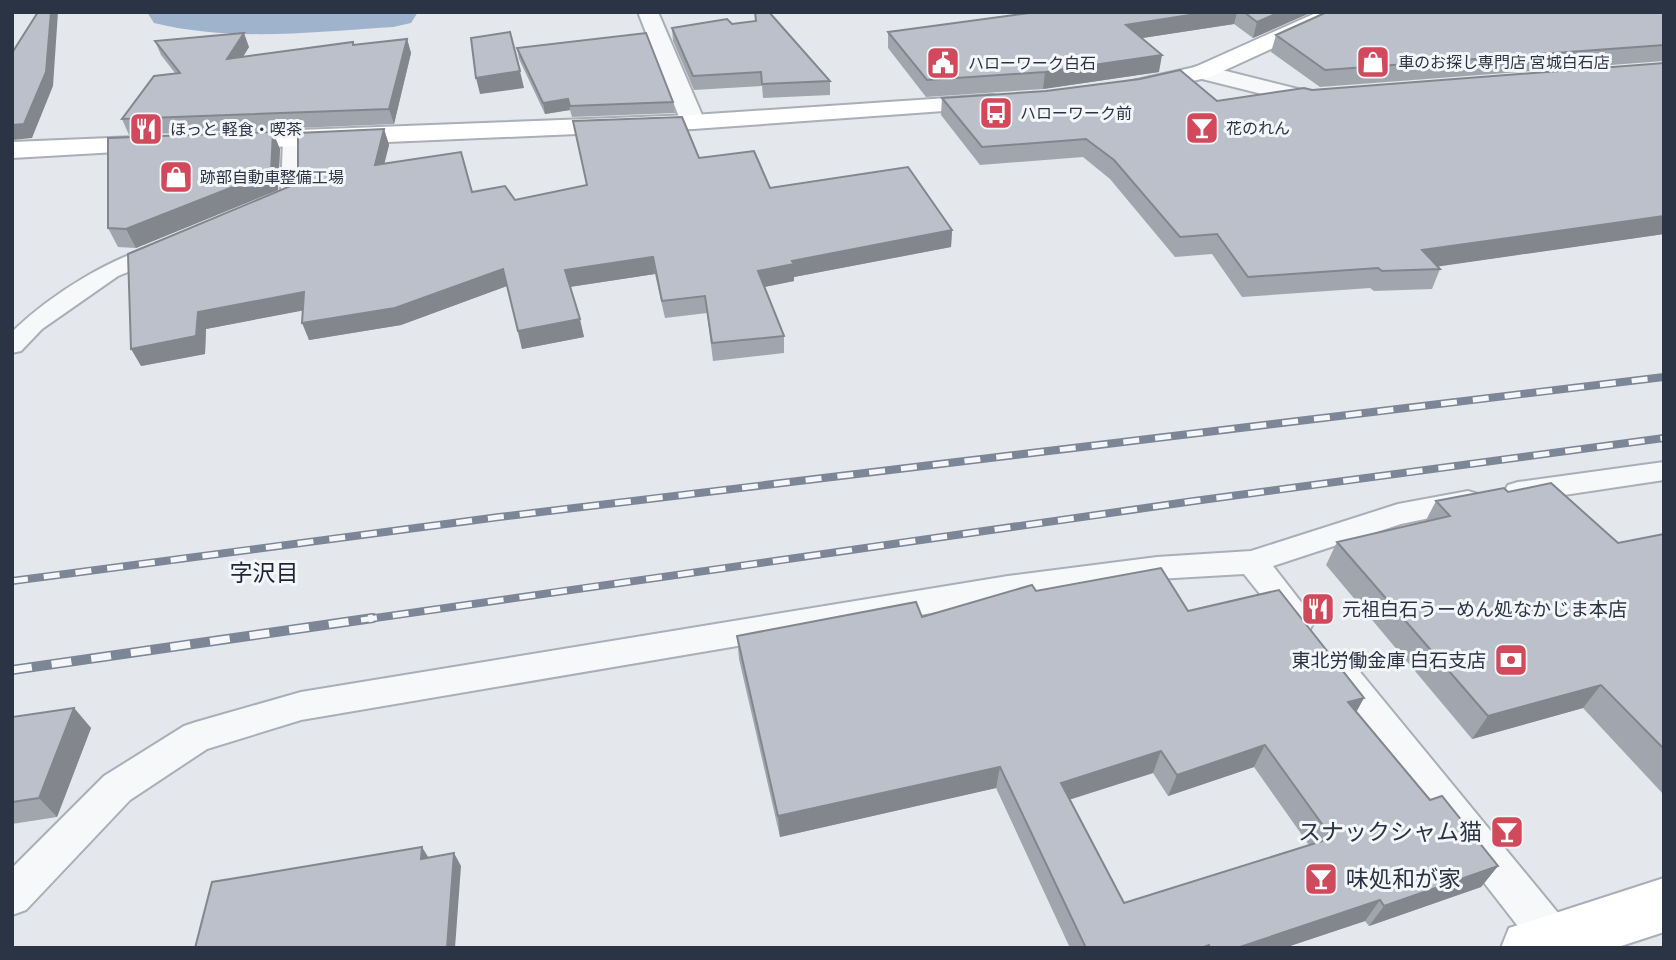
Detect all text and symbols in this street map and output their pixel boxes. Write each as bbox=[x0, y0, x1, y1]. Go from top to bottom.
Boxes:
shop icon: 車のお探し専門店 宮城白石店 bbox=[1354, 43, 1392, 81]
public building icon: ハローワーク白石 bbox=[924, 44, 962, 82]
place label: 車のお探し専門店 宮城白石店 bbox=[1398, 54, 1610, 74]
place label: ハローワーク白石 bbox=[968, 55, 1096, 75]
bus stop icon: ハローワーク前 bbox=[977, 94, 1015, 132]
place label: ハローワーク前 bbox=[1020, 105, 1132, 125]
bar icon: 花のれん bbox=[1183, 109, 1221, 147]
restaurant icon: ほっと 軽食・喫茶 bbox=[127, 110, 165, 148]
place label: 花のれん bbox=[1226, 120, 1290, 140]
place label: ほっと 軽食・喫茶 bbox=[170, 121, 302, 141]
shop icon: 跡部自動車整備工場 bbox=[157, 158, 195, 196]
place label: 跡部自動車整備工場 bbox=[200, 169, 344, 189]
district label: 字沢目 bbox=[230, 561, 299, 590]
restaurant icon: 元祖白石うーめん処なかじま本店 bbox=[1299, 590, 1337, 628]
place label: 元祖白石うーめん処なかじま本店 bbox=[1342, 599, 1627, 623]
bank icon: 東北労働金庫 白石支店 bbox=[1492, 641, 1530, 679]
place label: 東北労働金庫 白石支店 bbox=[1292, 650, 1486, 674]
bar icon: スナックシャム猫 bbox=[1488, 813, 1526, 851]
place label: スナックシャム猫 bbox=[1298, 820, 1482, 849]
bar icon: 味処和が家 bbox=[1302, 860, 1340, 898]
place label: 味処和が家 bbox=[1346, 867, 1461, 896]

